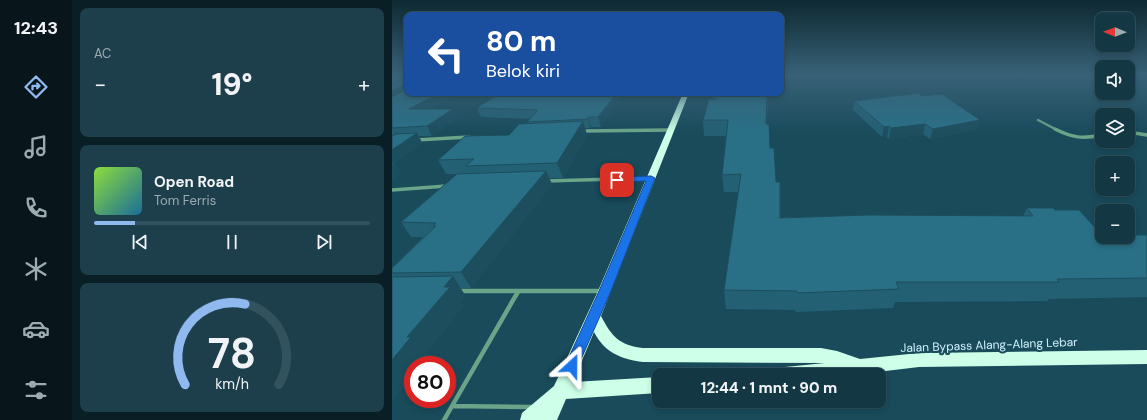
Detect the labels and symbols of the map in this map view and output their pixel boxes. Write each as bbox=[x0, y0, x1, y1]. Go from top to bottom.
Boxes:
north arrow bbox=[1095, 12, 1135, 52]
pin bbox=[600, 163, 634, 197]
street label: Jalan Bypass Alang-Alang Lebar bbox=[900, 334, 1078, 356]
position arrow bbox=[551, 345, 593, 387]
speed limit sign: 80 bbox=[404, 356, 456, 408]

